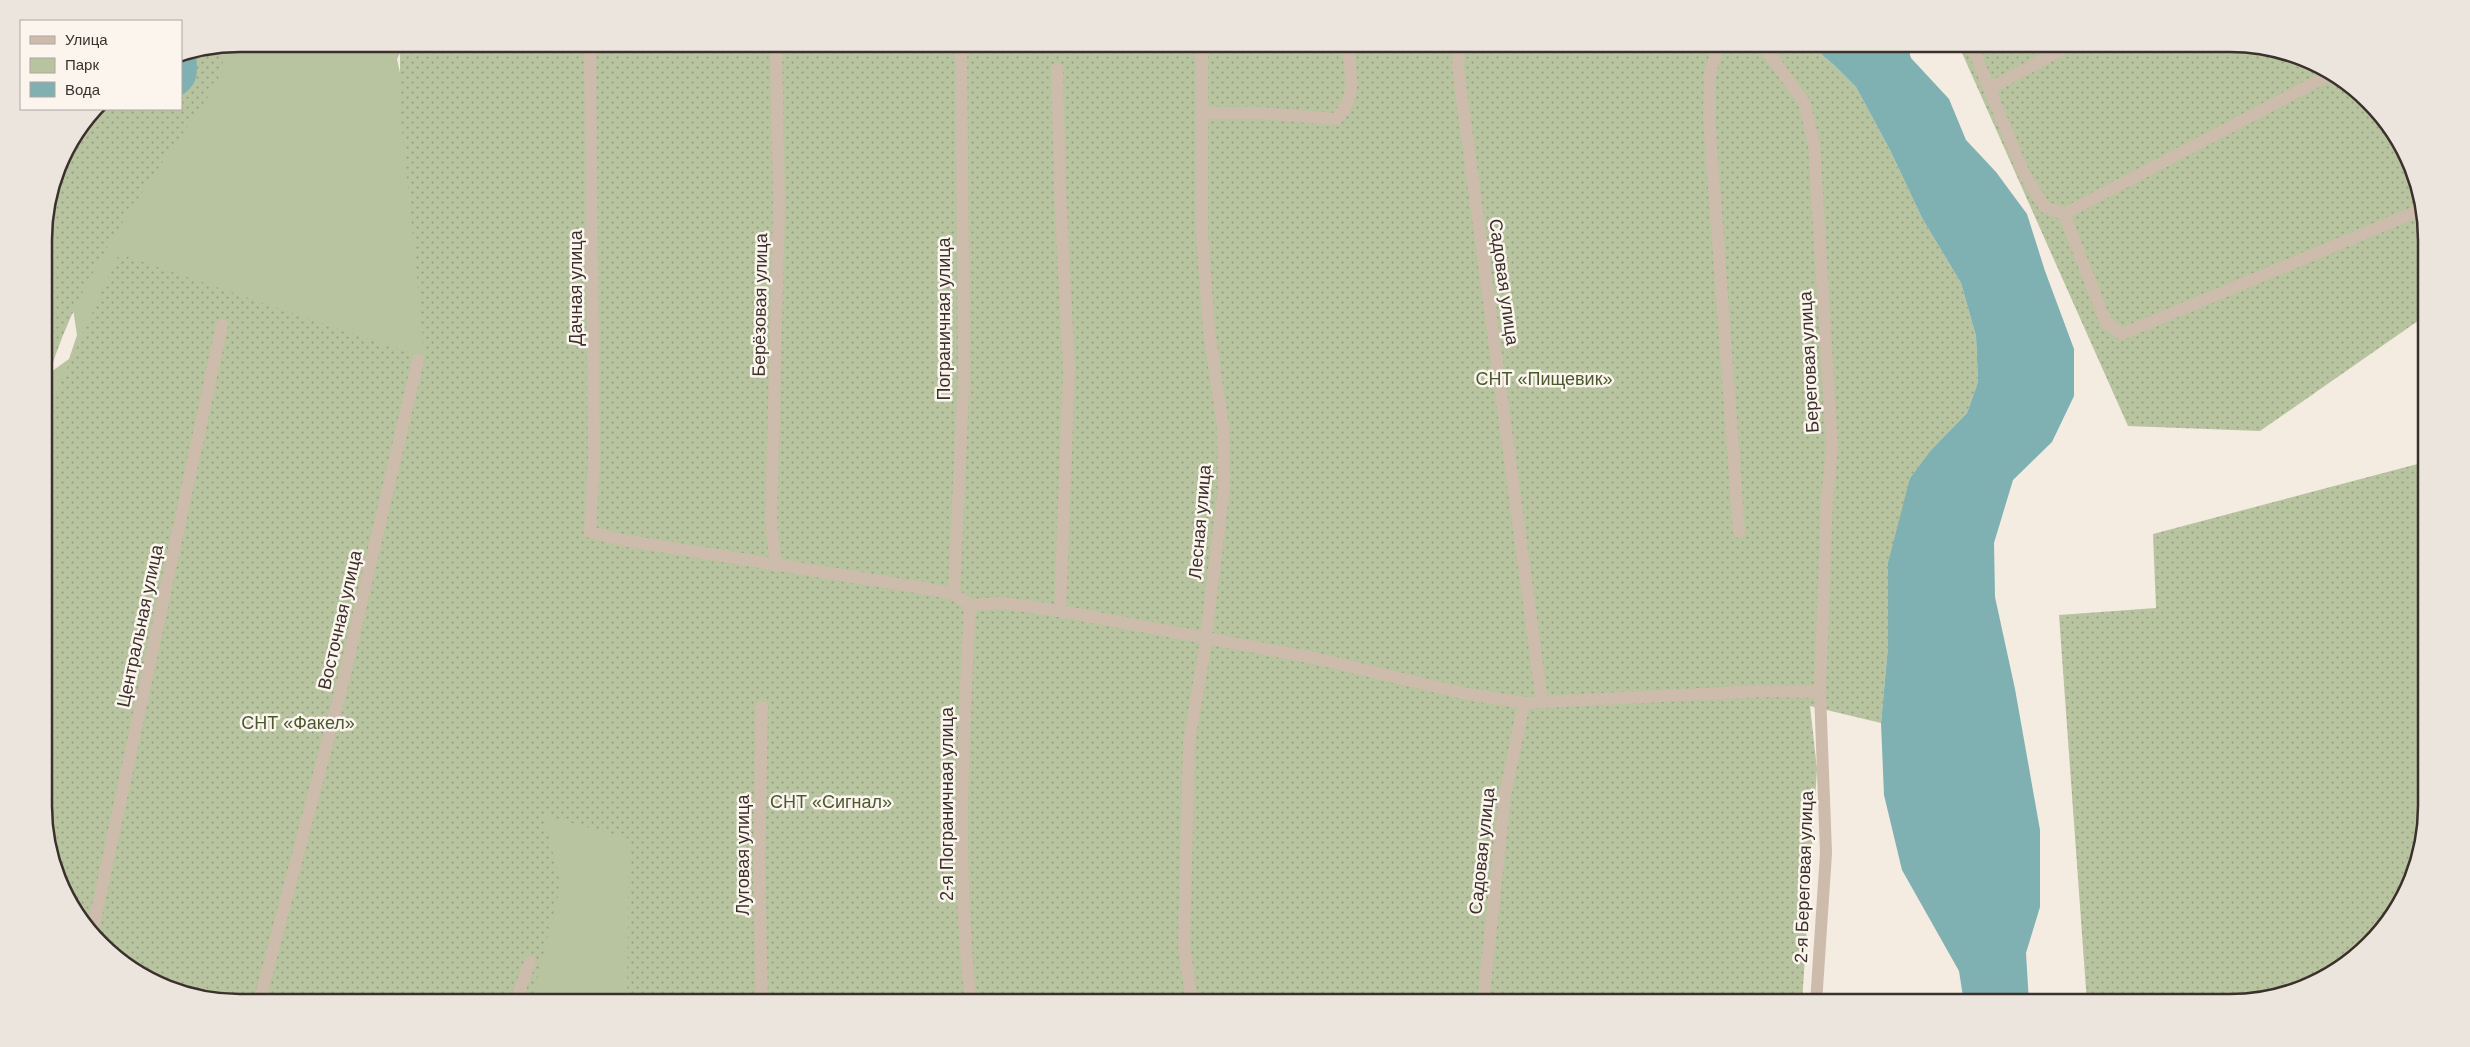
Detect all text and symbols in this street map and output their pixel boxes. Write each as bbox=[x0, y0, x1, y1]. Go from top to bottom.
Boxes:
legend bbox=[20, 20, 182, 110]
text: Улица bbox=[65, 31, 108, 48]
text: Парк bbox=[65, 56, 99, 73]
text: Вода bbox=[65, 81, 101, 98]
street label: Садовая улица bbox=[1485, 218, 1523, 347]
street label: Дачная улица bbox=[566, 229, 586, 346]
street label: Берёзовая улица bbox=[749, 232, 771, 377]
street label: Пограничная улица bbox=[934, 236, 954, 401]
street label: Береговая улица bbox=[1795, 290, 1823, 433]
park label: СНТ «Пищевик» bbox=[1475, 369, 1613, 389]
street label: Лесная улица bbox=[1185, 463, 1215, 580]
street label: Центральная улица bbox=[113, 542, 167, 709]
street label: Восточная улица bbox=[314, 547, 366, 692]
street label: 2-я Пограничная улица bbox=[937, 706, 957, 901]
park label: СНТ «Факел» bbox=[241, 713, 355, 733]
street label: Садовая улица bbox=[1465, 786, 1499, 915]
street label: 2-я Береговая улица bbox=[1791, 790, 1817, 963]
park label: СНТ «Сигнал» bbox=[770, 792, 892, 812]
street label: Луговая улица bbox=[733, 794, 753, 915]

